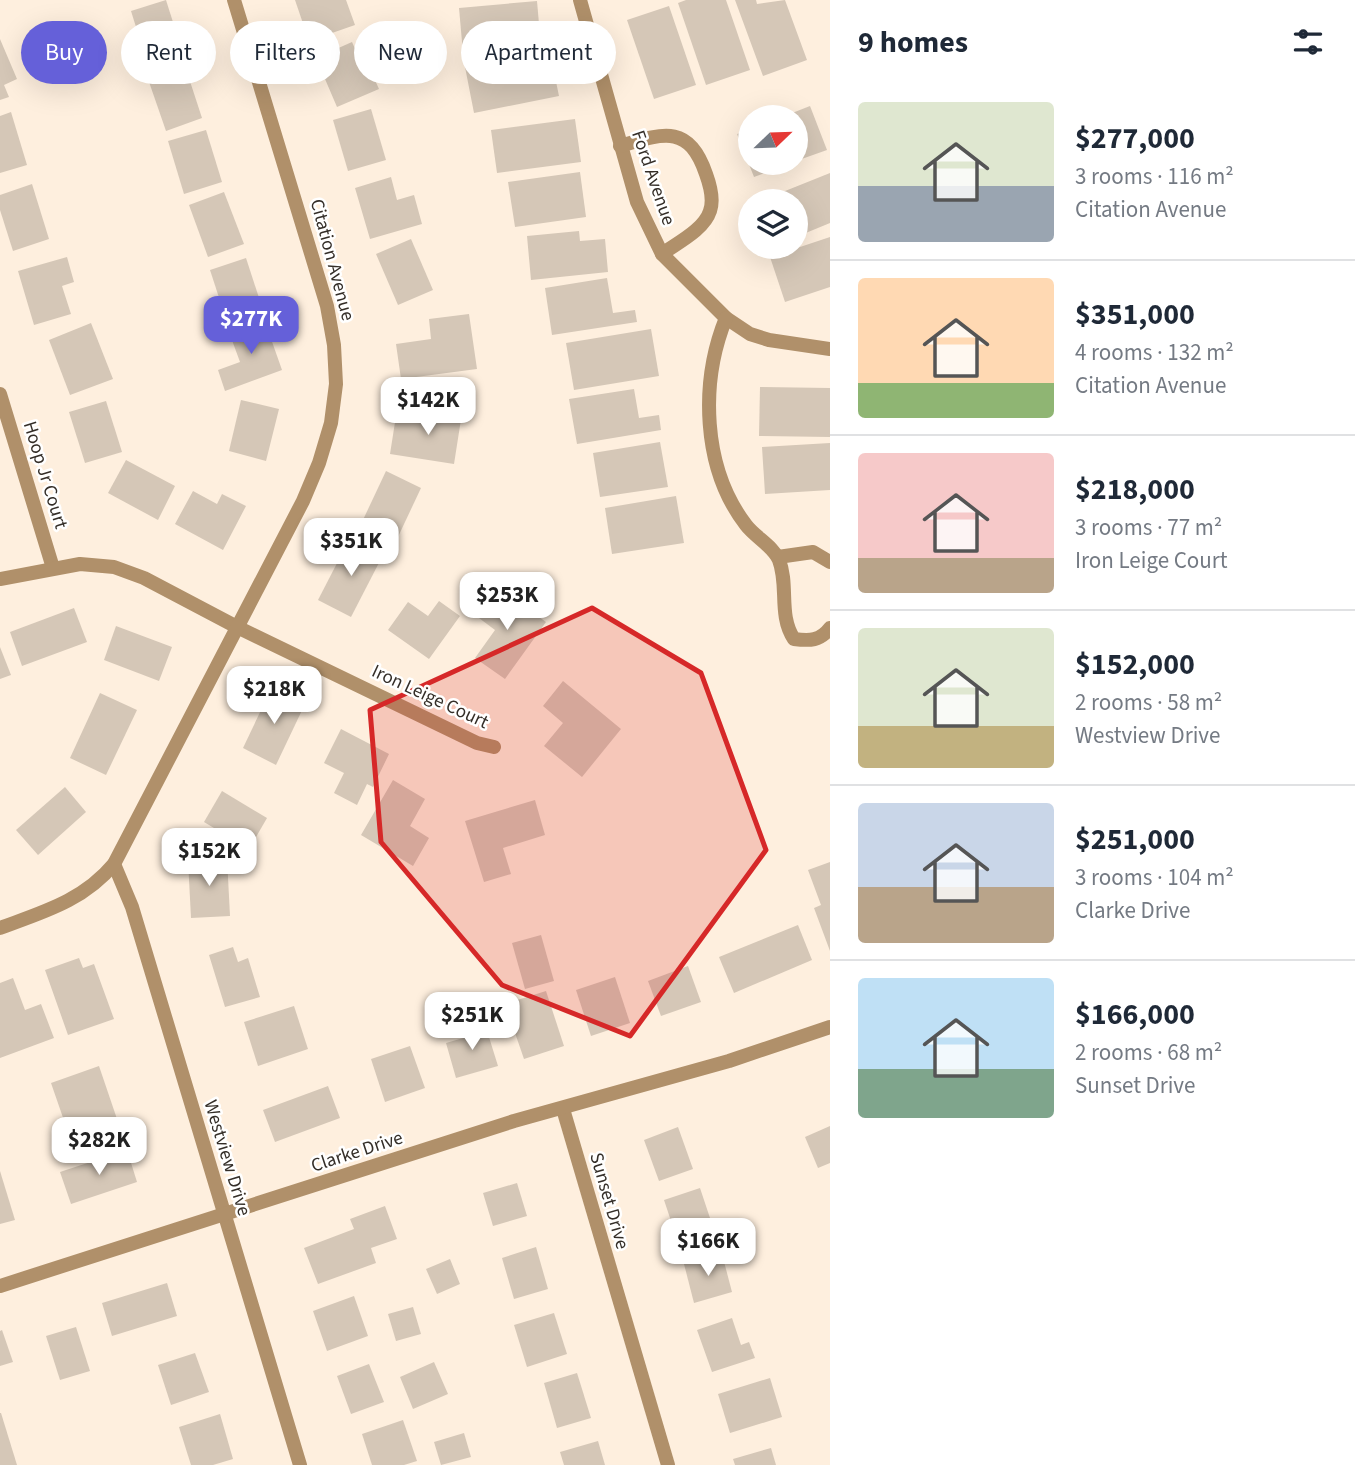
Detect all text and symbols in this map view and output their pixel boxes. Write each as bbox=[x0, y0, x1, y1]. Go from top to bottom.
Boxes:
chip: Buy bbox=[21, 21, 107, 84]
chip: Rent bbox=[121, 21, 216, 84]
chip: Filters bbox=[230, 21, 340, 84]
chip: New bbox=[354, 21, 447, 84]
chip: Apartment bbox=[461, 21, 616, 84]
text: 9 homes bbox=[858, 21, 968, 64]
icon: filters bbox=[1289, 23, 1327, 61]
north arrow bbox=[738, 105, 808, 175]
map controls bbox=[738, 105, 808, 259]
text: $277,000 bbox=[1075, 117, 1195, 160]
street label: Ford Avenue bbox=[624, 127, 682, 229]
icon: home bbox=[914, 130, 998, 214]
text: 3 rooms · 116 m² bbox=[1075, 160, 1234, 193]
button: layers bbox=[738, 189, 808, 259]
text: Citation Avenue bbox=[1075, 193, 1226, 226]
street label: Citation Avenue bbox=[303, 196, 361, 324]
text: $351,000 bbox=[1075, 293, 1195, 336]
pin: $277K bbox=[202, 296, 300, 356]
text: $277K bbox=[220, 302, 282, 335]
icon: home bbox=[914, 306, 998, 390]
text: 4 rooms · 132 m² bbox=[1075, 336, 1234, 369]
text: Citation Avenue bbox=[1075, 369, 1226, 402]
pin: $142K bbox=[379, 378, 477, 437]
text: $142K bbox=[397, 383, 459, 416]
street label: Hoop Jr Court bbox=[16, 418, 74, 533]
text: $218,000 bbox=[1075, 468, 1195, 511]
icon: home bbox=[914, 481, 998, 565]
text: 3 rooms · 77 m² bbox=[1075, 511, 1222, 544]
pin: $351K bbox=[302, 518, 400, 578]
text: $351K bbox=[320, 524, 382, 557]
text: Iron Leige Court bbox=[1075, 544, 1228, 577]
pin: $253K bbox=[458, 572, 556, 632]
text: $253K bbox=[476, 578, 538, 611]
text: $152,000 bbox=[1075, 643, 1195, 686]
icon: home bbox=[914, 656, 998, 740]
street label: Iron Leige Court bbox=[367, 658, 493, 736]
pin: $218K bbox=[225, 666, 323, 726]
text: $218K bbox=[243, 672, 305, 705]
text: 2 rooms · 58 m² bbox=[1075, 686, 1222, 719]
text: Westview Drive bbox=[1075, 719, 1220, 752]
text: $251,000 bbox=[1075, 818, 1195, 861]
pin: $152K bbox=[160, 828, 258, 888]
icon: home bbox=[914, 831, 998, 915]
text: $152K bbox=[178, 834, 240, 867]
text: 3 rooms · 104 m² bbox=[1075, 861, 1234, 894]
text: Clarke Drive bbox=[1075, 894, 1190, 927]
pin: $251K bbox=[423, 992, 521, 1052]
text: $166,000 bbox=[1075, 993, 1195, 1036]
text: $251K bbox=[441, 998, 503, 1031]
icon: home bbox=[914, 1006, 998, 1090]
text: 2 rooms · 68 m² bbox=[1075, 1036, 1222, 1069]
text: Sunset Drive bbox=[1075, 1069, 1195, 1102]
street label: Westview Drive bbox=[197, 1097, 257, 1219]
pin: $282K bbox=[50, 1118, 148, 1177]
text: $282K bbox=[68, 1123, 130, 1156]
street label: Clarke Drive bbox=[307, 1124, 407, 1180]
street label: Sunset Drive bbox=[582, 1149, 636, 1253]
pin: $166K bbox=[659, 1218, 757, 1278]
text: $166K bbox=[677, 1224, 739, 1257]

